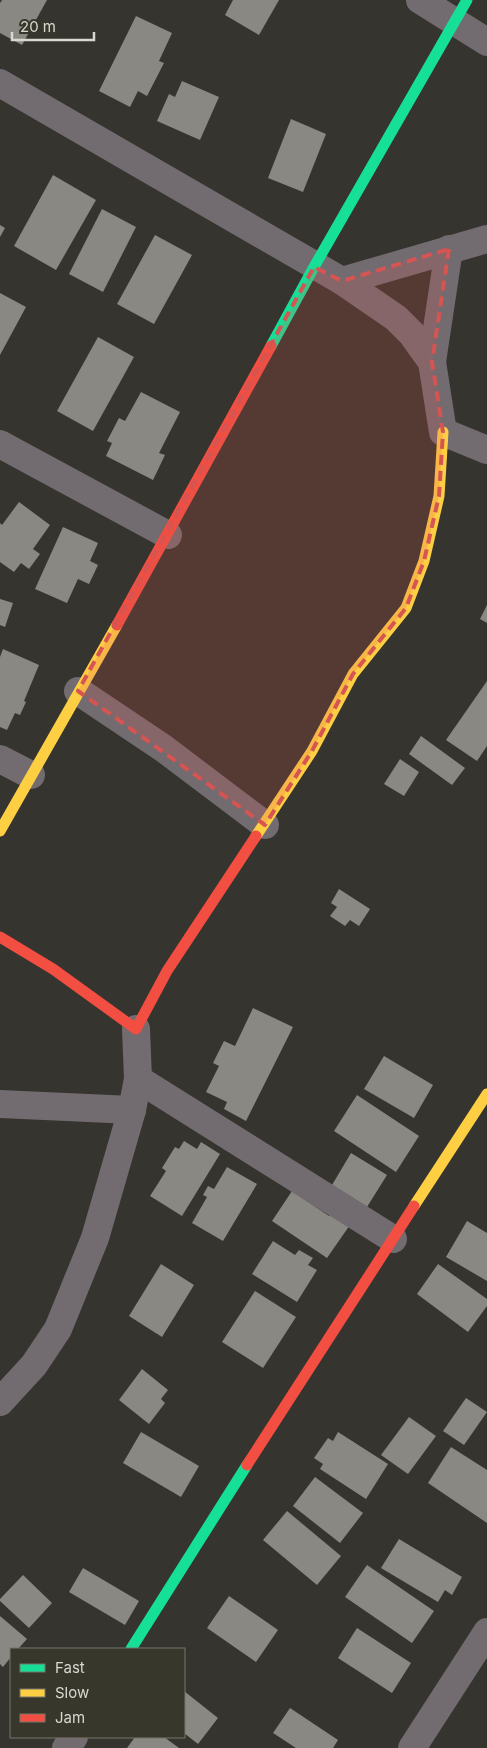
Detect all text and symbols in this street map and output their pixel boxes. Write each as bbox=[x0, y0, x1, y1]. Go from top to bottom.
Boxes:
scale bar bbox=[12, 10, 95, 42]
text: 20 m bbox=[20, 17, 56, 36]
legend bbox=[10, 1648, 185, 1738]
text: Fast bbox=[55, 1658, 85, 1677]
text: Slow bbox=[55, 1683, 89, 1702]
text: Jam bbox=[55, 1708, 85, 1727]

